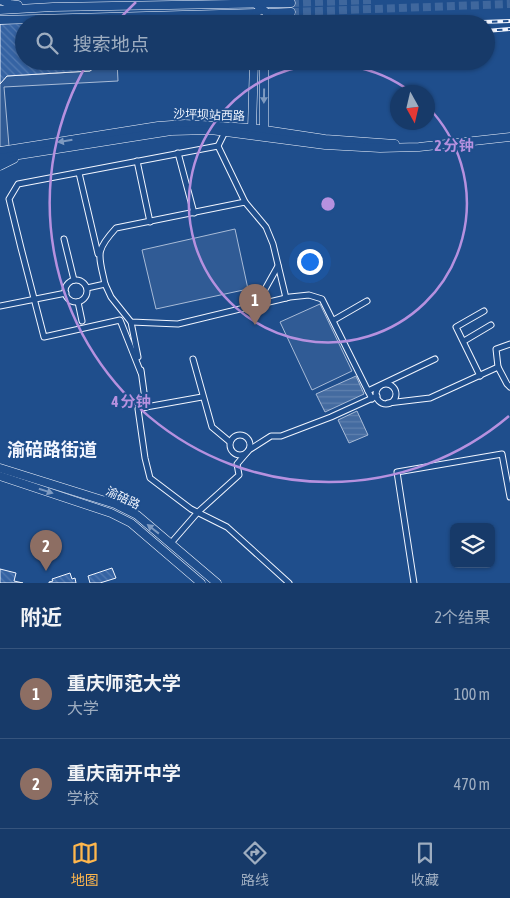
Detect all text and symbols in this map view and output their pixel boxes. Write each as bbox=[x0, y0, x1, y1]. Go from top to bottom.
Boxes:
search box bbox=[15, 15, 495, 70]
icon: search bbox=[33, 29, 61, 57]
text: 搜索地点 bbox=[73, 33, 149, 55]
north arrow bbox=[390, 85, 435, 130]
one-way arrow bbox=[260, 88, 268, 104]
street label: 沙坪坝站西路 bbox=[173, 107, 245, 123]
one-way arrow bbox=[56, 137, 72, 145]
text: 2 分钟 bbox=[434, 137, 474, 154]
centre of rings bbox=[319, 195, 337, 213]
your location bbox=[297, 249, 323, 275]
pin: 1 bbox=[239, 284, 271, 325]
text: 4 分钟 bbox=[110, 393, 151, 410]
district label: 渝碚路街道 bbox=[7, 439, 97, 460]
street label: 渝碚路 bbox=[104, 484, 142, 512]
one-way arrow bbox=[39, 488, 54, 495]
one-way arrow bbox=[147, 523, 160, 534]
map controls bbox=[450, 523, 495, 568]
button: layers bbox=[450, 523, 495, 568]
pin: 2 bbox=[30, 530, 62, 571]
text: 附近 bbox=[20, 605, 62, 629]
text: 2个结果 bbox=[434, 608, 490, 626]
text: 重庆师范大学 bbox=[67, 672, 181, 694]
text: 1 bbox=[32, 685, 40, 703]
text: 100 m bbox=[454, 685, 490, 703]
text: 大学 bbox=[67, 699, 99, 717]
text: 重庆南开中学 bbox=[67, 762, 181, 784]
text: 2 bbox=[32, 775, 40, 793]
text: 470 m bbox=[454, 775, 490, 793]
text: 学校 bbox=[67, 789, 99, 807]
tab: 地图 bbox=[71, 839, 99, 889]
tab: 路线 bbox=[241, 839, 269, 889]
tab: 收藏 bbox=[411, 839, 439, 889]

